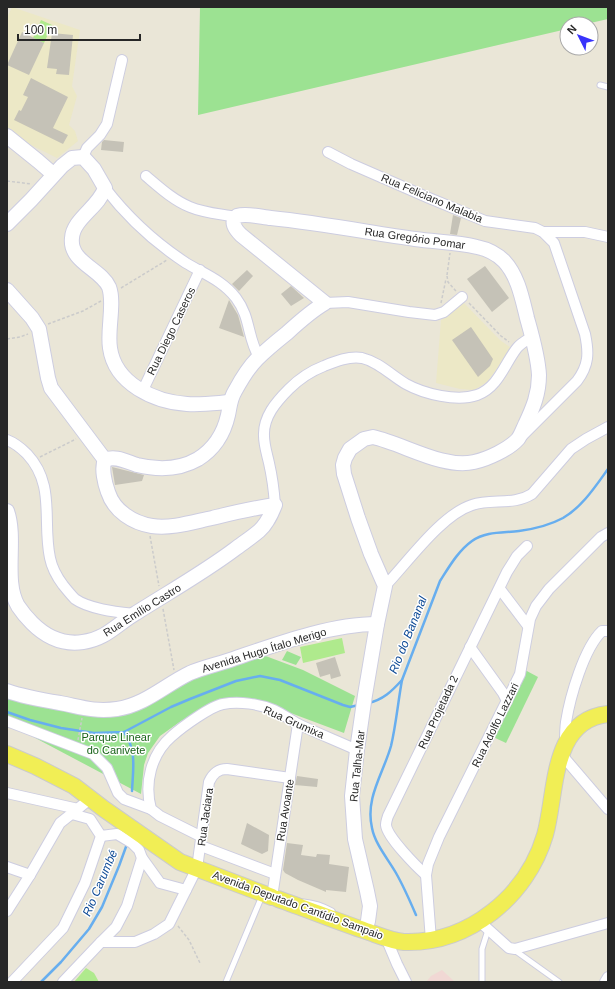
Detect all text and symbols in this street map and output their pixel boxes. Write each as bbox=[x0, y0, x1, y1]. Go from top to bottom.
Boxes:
scale bar bbox=[18, 16, 140, 42]
north arrow bbox=[559, 16, 599, 56]
text: N bbox=[564, 22, 579, 36]
text: 100 m bbox=[24, 23, 57, 37]
street label: Rua Feliciano Malabia bbox=[380, 171, 485, 225]
street label: Rua Gregório Pomar bbox=[364, 225, 466, 251]
street label: Rua Diego Caseros bbox=[145, 285, 198, 377]
street label: Rua Emílio Castro bbox=[101, 581, 183, 639]
water label: Rio do Bananal bbox=[386, 594, 430, 676]
street label: Avenida Hugo Ítalo Merigo bbox=[200, 625, 328, 675]
street label: Rua Projetada 2 bbox=[416, 673, 460, 751]
street label: Rua Adolfo Lazzari bbox=[469, 681, 521, 769]
street label: Rua Grumixa bbox=[262, 703, 327, 741]
street label: Rua Talha-Mar bbox=[347, 729, 367, 802]
park label: Parque Linear do Canivete bbox=[81, 731, 151, 756]
street label: Rua Avoante bbox=[274, 778, 296, 842]
street label: Rua Jaciara bbox=[195, 786, 215, 847]
water label: Rio Carumbé bbox=[80, 847, 120, 918]
street label: Avenida Deputado Cantídio Sampaio bbox=[211, 868, 385, 942]

